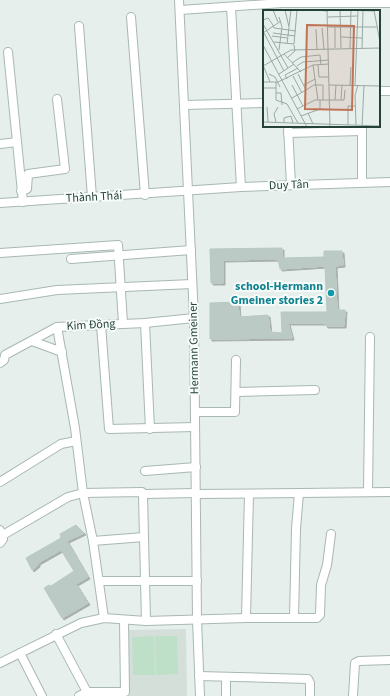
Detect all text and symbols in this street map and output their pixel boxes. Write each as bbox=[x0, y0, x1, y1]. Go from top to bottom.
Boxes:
inset map bbox=[263, 10, 380, 127]
street label: Duy Tân bbox=[269, 176, 309, 194]
street label: Thành Thái bbox=[65, 187, 123, 207]
place label: school-Hermann Gmeiner stories 2 bbox=[231, 278, 323, 309]
marker: school-Hermann Gmeiner stories 2 bbox=[326, 288, 336, 298]
street label: Hermann Gmeiner bbox=[185, 301, 203, 394]
street label: Kim Đồng bbox=[66, 315, 116, 335]

